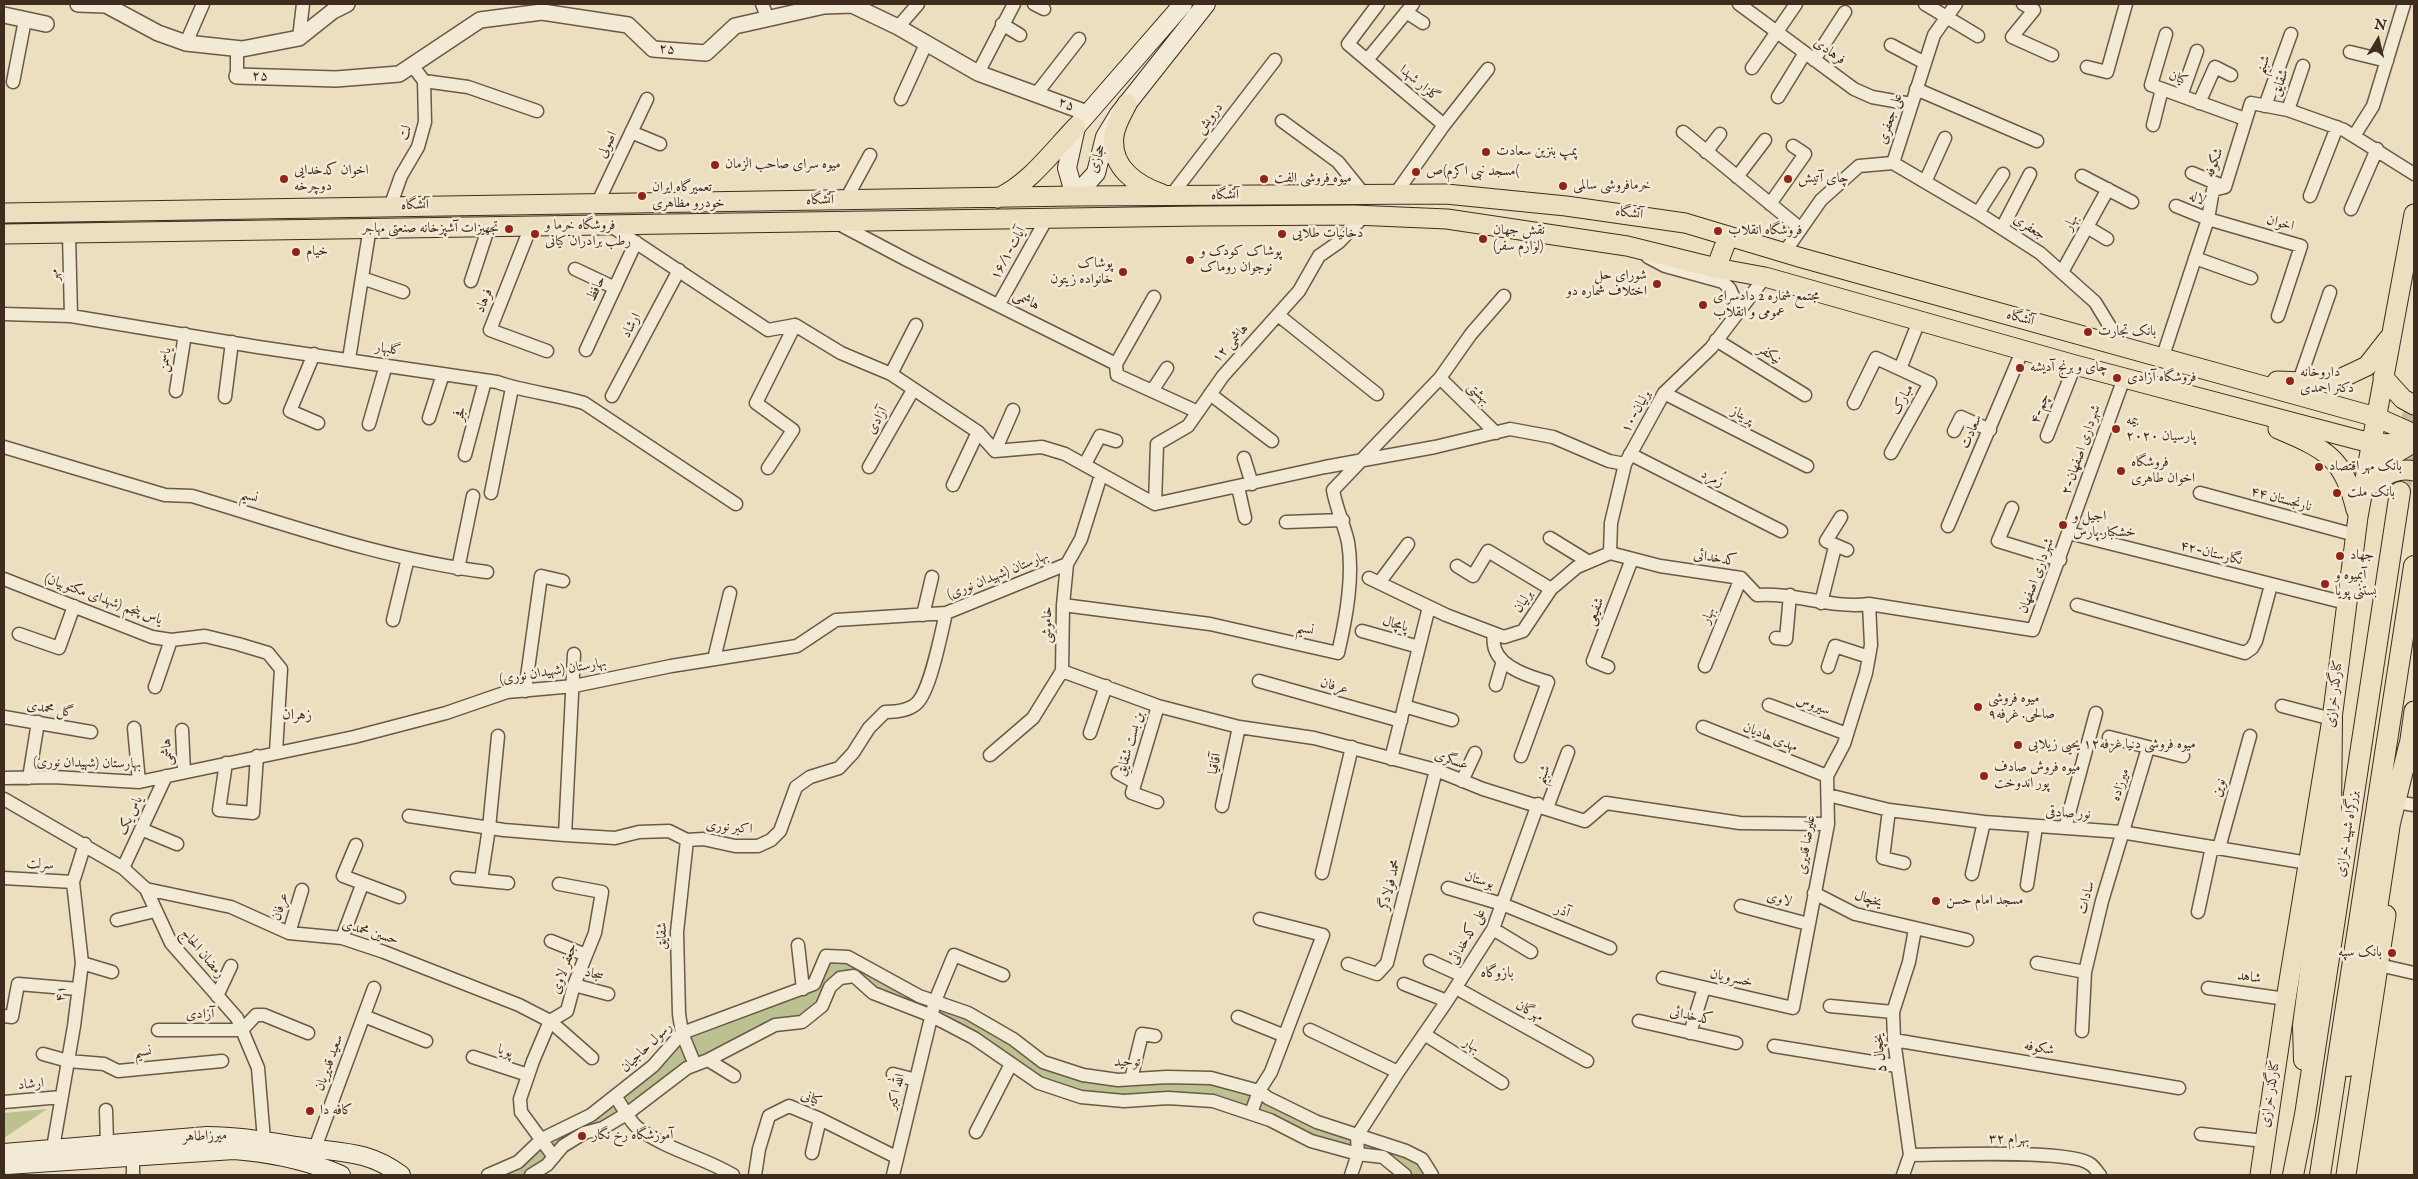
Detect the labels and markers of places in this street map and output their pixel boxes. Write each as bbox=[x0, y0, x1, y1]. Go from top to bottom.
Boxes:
place label: پمپ بنزین سعادت bbox=[1496, 144, 1578, 160]
marker: پمپ بنزین سعادت bbox=[1480, 146, 1492, 158]
place label: میوه سرای صاحب الزمان bbox=[725, 157, 841, 173]
marker: میوه سرای صاحب الزمان bbox=[709, 159, 721, 171]
place label: اخوان کدخدایی دوچرخه bbox=[294, 163, 369, 196]
place label: مسجد نبی اکرم)ص( bbox=[1426, 164, 1519, 180]
marker: مسجد نبی اکرم)ص( bbox=[1410, 166, 1422, 178]
place label: میوه فروشی الفت bbox=[1274, 171, 1352, 187]
place label: چای آتیش bbox=[1798, 171, 1848, 187]
marker: اخوان کدخدایی دوچرخه bbox=[278, 173, 290, 185]
marker: میوه فروشی الفت bbox=[1258, 173, 1270, 185]
marker: چای آتیش bbox=[1782, 173, 1794, 185]
place label: خرمافروشی سالمی bbox=[1573, 178, 1651, 194]
place label: تعمیرگاه ایران خودرو مظاهری bbox=[652, 180, 725, 212]
marker: خرمافروشی سالمی bbox=[1557, 180, 1569, 192]
marker: تعمیرگاه ایران خودرو مظاهری bbox=[636, 190, 648, 202]
place label: فروشگاه خرما و رطب برادران کیانی bbox=[545, 218, 631, 250]
place label: تجهیزات آشپزخانه صنعتی مهاجر bbox=[362, 221, 499, 237]
marker: تجهیزات آشپزخانه صنعتی مهاجر bbox=[503, 223, 515, 235]
place label: نقش جهان (لوازم سفر) bbox=[1493, 223, 1545, 256]
place label: فروشگاه انقلاب bbox=[1728, 223, 1802, 239]
marker: فروشگاه انقلاب bbox=[1712, 225, 1724, 237]
place label: دخانیات طلایی bbox=[1292, 226, 1363, 242]
marker: فروشگاه خرما و رطب برادران کیانی bbox=[529, 228, 541, 240]
marker: دخانیات طلایی bbox=[1276, 228, 1288, 240]
marker: نقش جهان (لوازم سفر) bbox=[1477, 233, 1489, 245]
place label: خیام bbox=[306, 244, 328, 260]
place label: پوشاک کودک و نوجوان روماک bbox=[1200, 244, 1282, 276]
marker: خیام bbox=[290, 246, 302, 258]
marker: پوشاک کودک و نوجوان روماک bbox=[1184, 254, 1196, 266]
place label: پوشاک خانواده زیتون bbox=[1050, 256, 1113, 288]
marker: پوشاک خانواده زیتون bbox=[1117, 266, 1129, 278]
place label: شورای حل اختلاف شماره دو bbox=[1566, 268, 1647, 300]
marker: شورای حل اختلاف شماره دو bbox=[1651, 278, 1663, 290]
place label: مجتمع شماره 2 دادسرای عمومی و انقلاب bbox=[1713, 289, 1820, 322]
marker: مجتمع شماره 2 دادسرای عمومی و انقلاب bbox=[1697, 299, 1709, 311]
place label: بانک تجارت bbox=[2098, 324, 2156, 340]
marker: بانک تجارت bbox=[2082, 326, 2094, 338]
place label: چای و برنج آدیشه bbox=[2030, 360, 2107, 376]
marker: چای و برنج آدیشه bbox=[2014, 362, 2026, 374]
place label: داروخانه دکتر احمدی bbox=[2300, 365, 2354, 398]
place label: فروشگاه آزادی bbox=[2127, 370, 2196, 386]
marker: فروشگاه آزادی bbox=[2111, 372, 2123, 384]
marker: داروخانه دکتر احمدی bbox=[2284, 375, 2296, 387]
place label: بیمه پارسیان ۲۰۲۰ bbox=[2126, 413, 2196, 446]
marker: بیمه پارسیان ۲۰۲۰ bbox=[2110, 423, 2122, 435]
place label: فروشگاه اخوان طاهری bbox=[2131, 455, 2195, 488]
place label: بانک مهر اقتصاد bbox=[2329, 459, 2402, 475]
marker: بانک مهر اقتصاد bbox=[2313, 461, 2325, 473]
marker: فروشگاه اخوان طاهری bbox=[2115, 465, 2127, 477]
place label: بانک ملت bbox=[2347, 485, 2395, 501]
marker: بانک ملت bbox=[2331, 487, 2343, 499]
place label: اجیل و خشکبار پارس bbox=[2073, 509, 2136, 542]
marker: اجیل و خشکبار پارس bbox=[2057, 519, 2069, 531]
place label: جهاد bbox=[2350, 548, 2374, 564]
marker: جهاد bbox=[2334, 550, 2346, 562]
place label: آبمیوه و بستنی پویا bbox=[2335, 568, 2377, 600]
marker: آبمیوه و بستنی پویا bbox=[2319, 578, 2331, 590]
place label: میوه فروشی صالحی. غرفه۹ bbox=[1988, 691, 2055, 724]
marker: میوه فروشی صالحی. غرفه۹ bbox=[1972, 701, 1984, 713]
place label: میوه فروشی دنیا غرفه۱۲ یحیی زیلابی bbox=[2028, 737, 2196, 753]
marker: میوه فروشی دنیا غرفه۱۲ یحیی زیلابی bbox=[2012, 739, 2024, 751]
place label: میوه فروش صادف پور اندوخت bbox=[1994, 760, 2080, 792]
marker: میوه فروش صادف پور اندوخت bbox=[1978, 770, 1990, 782]
place label: مسجد امام حسن bbox=[1946, 893, 2023, 909]
marker: مسجد امام حسن bbox=[1930, 895, 1942, 907]
place label: بانک سپه bbox=[2338, 945, 2382, 961]
marker: بانک سپه bbox=[2386, 947, 2398, 959]
place label: کافه دا bbox=[320, 1103, 353, 1119]
marker: کافه دا bbox=[304, 1105, 316, 1117]
place label: آموزشگاه رخ نگار bbox=[592, 1128, 673, 1144]
marker: آموزشگاه رخ نگار bbox=[576, 1130, 588, 1142]

